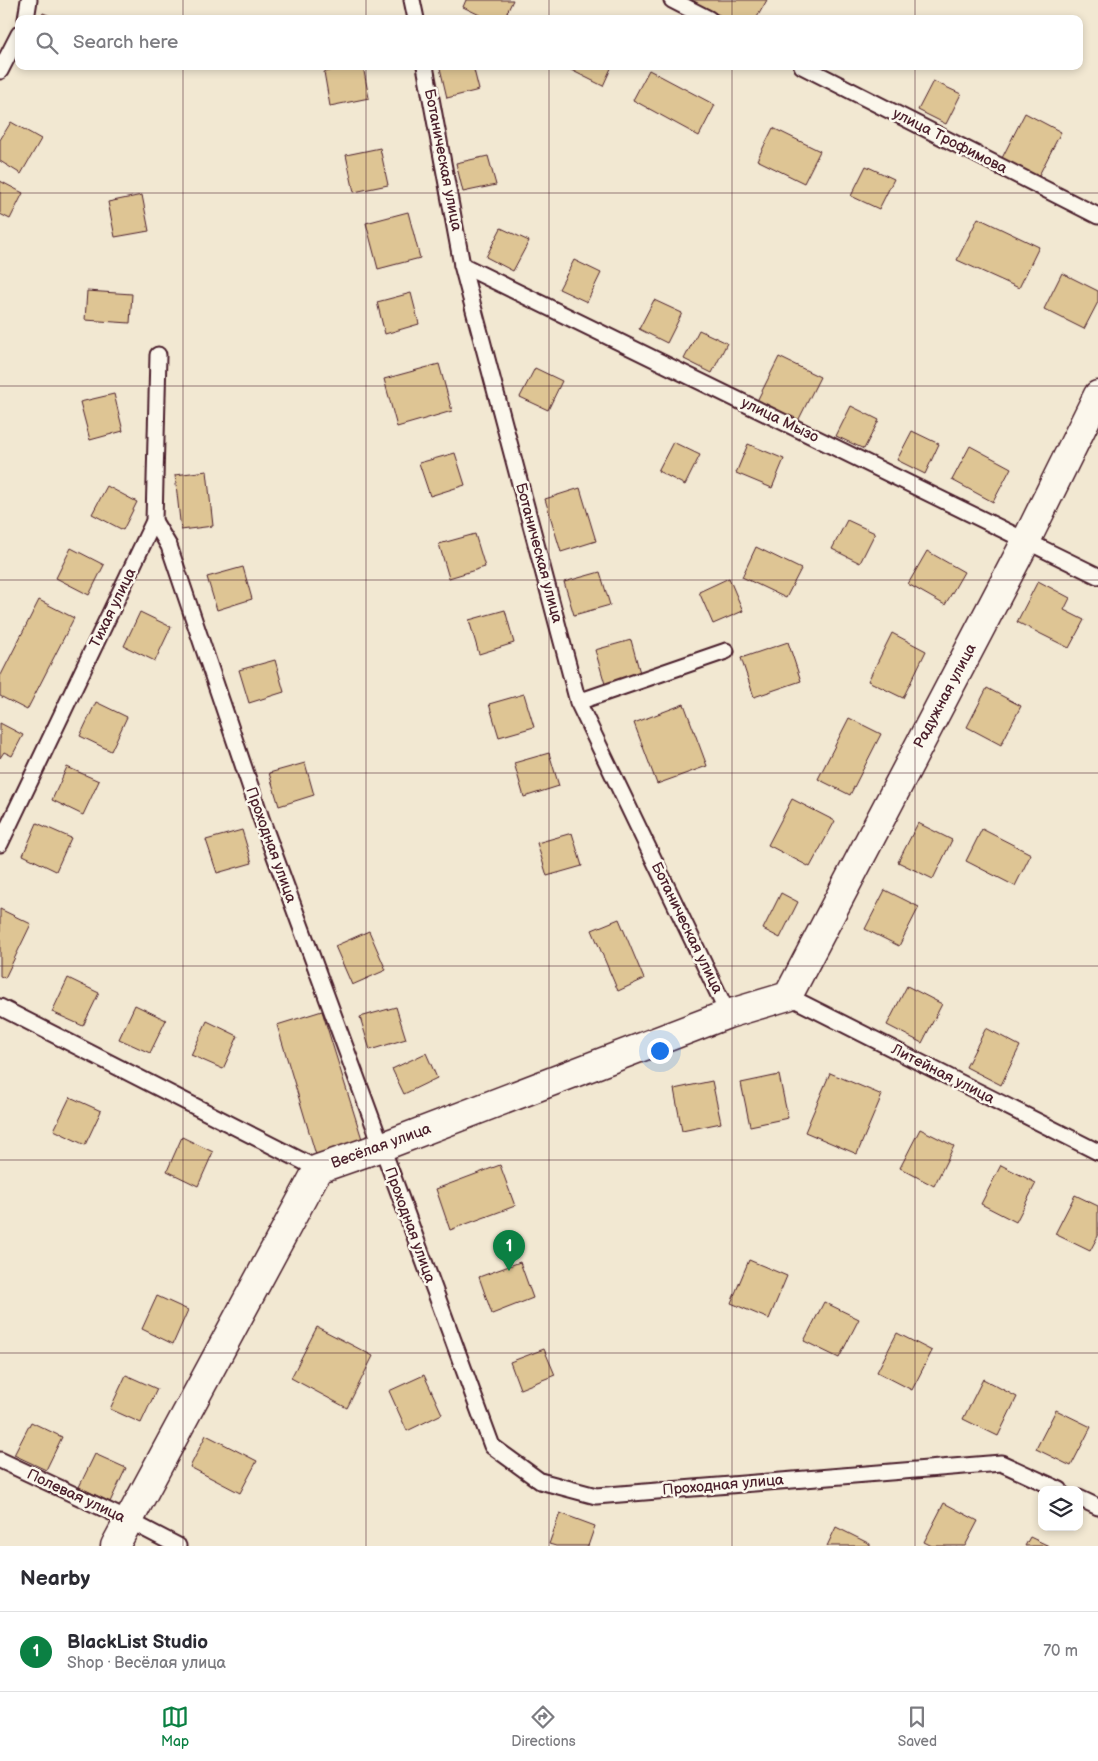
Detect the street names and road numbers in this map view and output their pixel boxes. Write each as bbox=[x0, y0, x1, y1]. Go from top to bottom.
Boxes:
street label: Ботаническая улица bbox=[420, 87, 466, 233]
street label: улица Трофимова bbox=[890, 104, 1011, 178]
street label: улица Мызо bbox=[738, 393, 822, 447]
street label: Ботаническая улица bbox=[511, 481, 567, 625]
street label: Тихая улица bbox=[86, 565, 141, 651]
street label: Радужная улица bbox=[909, 640, 981, 752]
street label: Проходная улица bbox=[241, 785, 301, 906]
street label: Ботаническая улица bbox=[647, 859, 727, 997]
street label: Литейная улица bbox=[887, 1039, 998, 1108]
street label: Весёлая улица bbox=[329, 1119, 434, 1173]
street label: Проходная улица bbox=[380, 1165, 440, 1286]
street label: Полевая улица bbox=[24, 1465, 128, 1527]
street label: Проходная улица bbox=[662, 1470, 785, 1500]

